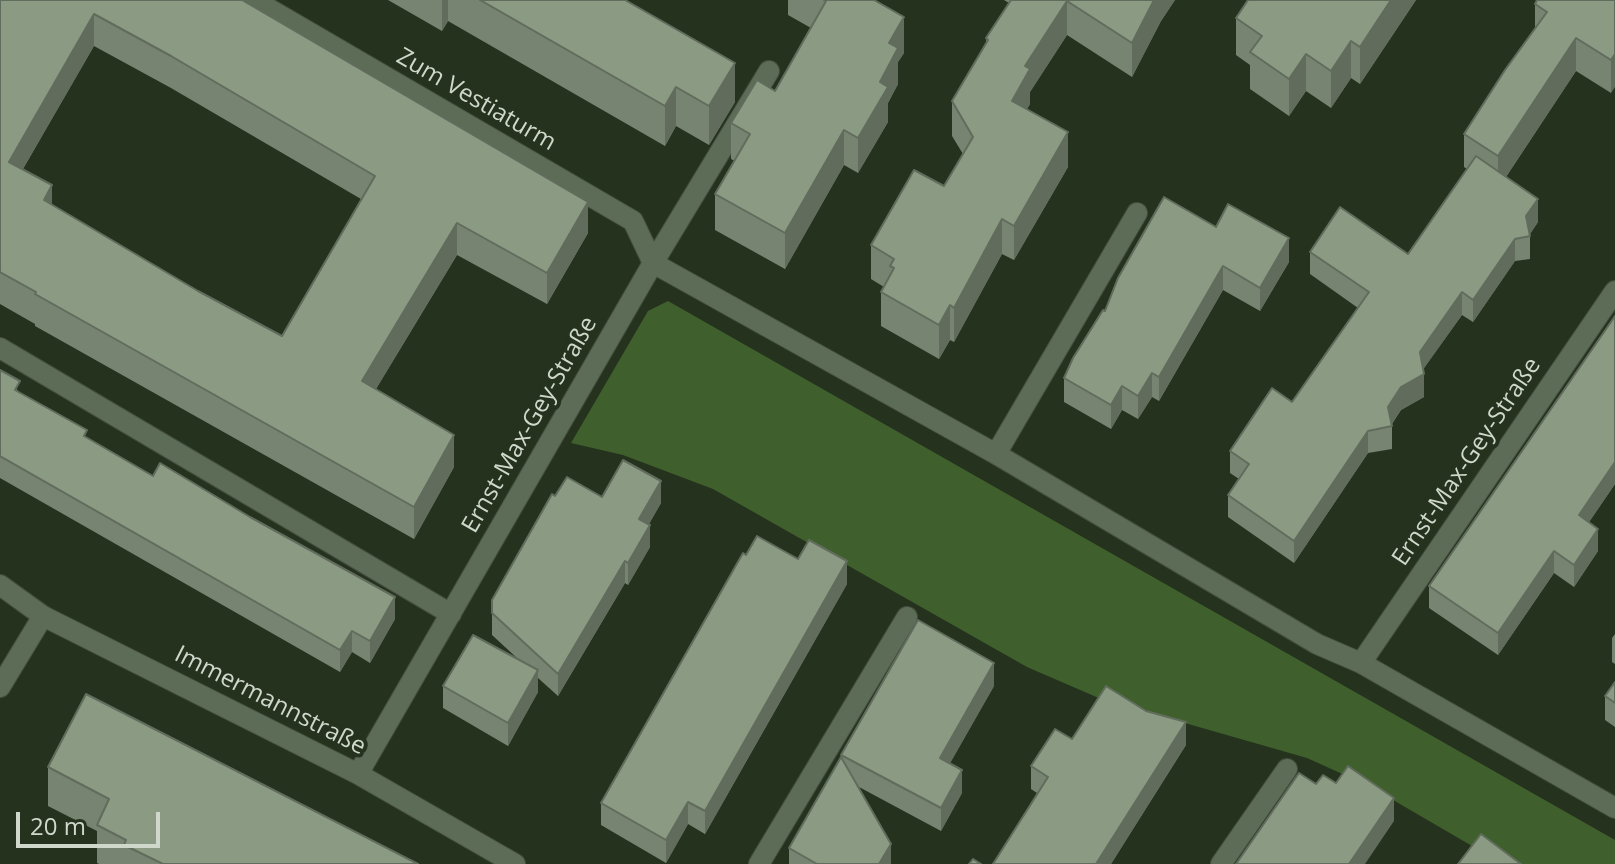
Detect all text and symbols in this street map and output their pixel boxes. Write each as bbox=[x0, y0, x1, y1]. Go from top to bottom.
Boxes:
street label: Zum Vestiaturm bbox=[391, 43, 561, 157]
street label: Ernst-Max-Gey-Straße bbox=[456, 312, 604, 538]
street label: Ernst-Max-Gey-Straße bbox=[1387, 353, 1547, 571]
street label: Immermannstraße bbox=[169, 640, 371, 762]
scale bar bbox=[20, 796, 164, 846]
text: 20 m bbox=[30, 809, 86, 842]

